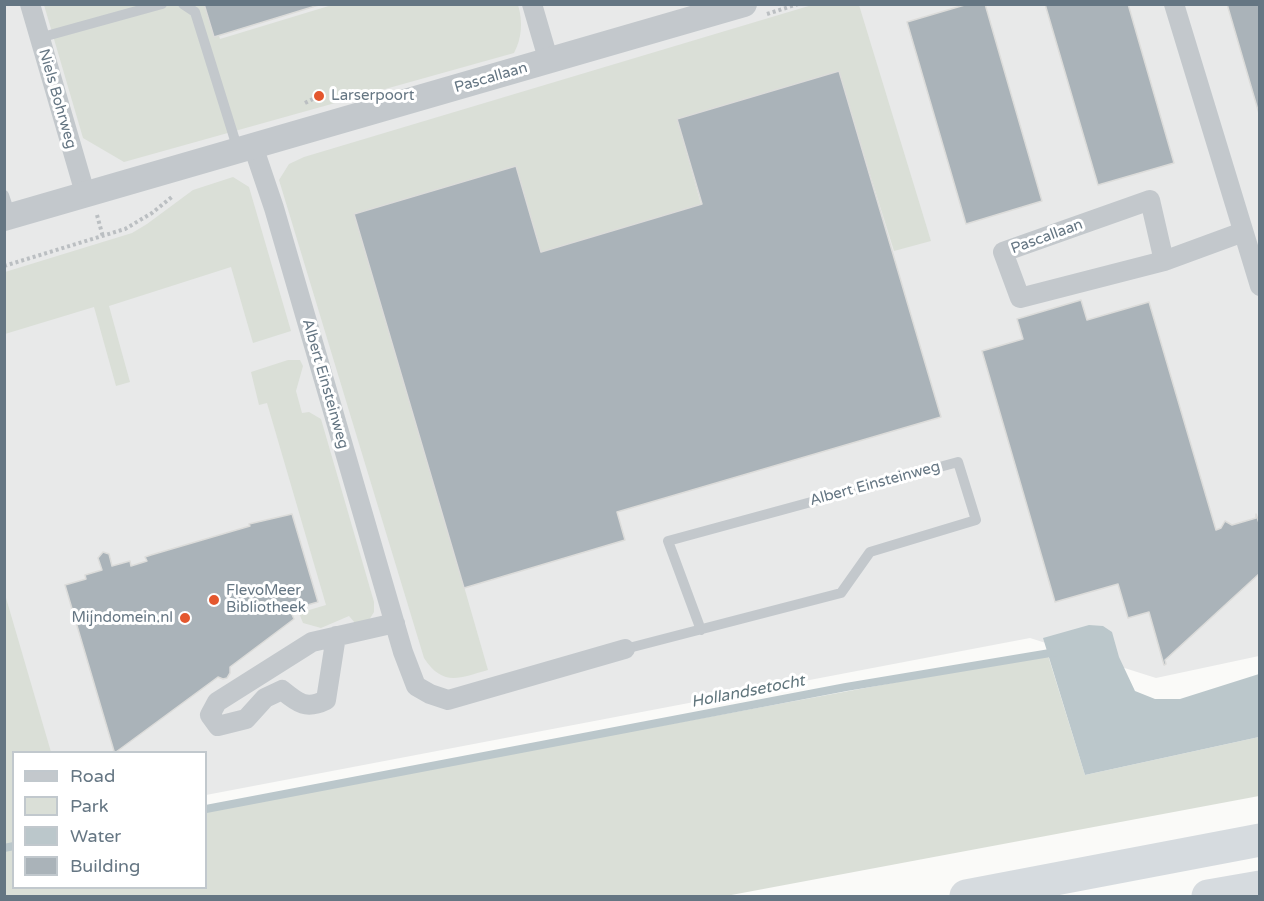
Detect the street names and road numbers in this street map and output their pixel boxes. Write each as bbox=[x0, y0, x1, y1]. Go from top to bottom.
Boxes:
street label: Niels Bohrweg bbox=[34, 47, 80, 151]
street label: Pascallaan bbox=[452, 59, 530, 97]
street label: Pascallaan bbox=[1009, 216, 1085, 258]
street label: Albert Einsteinweg bbox=[298, 317, 352, 451]
street label: Albert Einsteinweg bbox=[808, 458, 942, 510]

